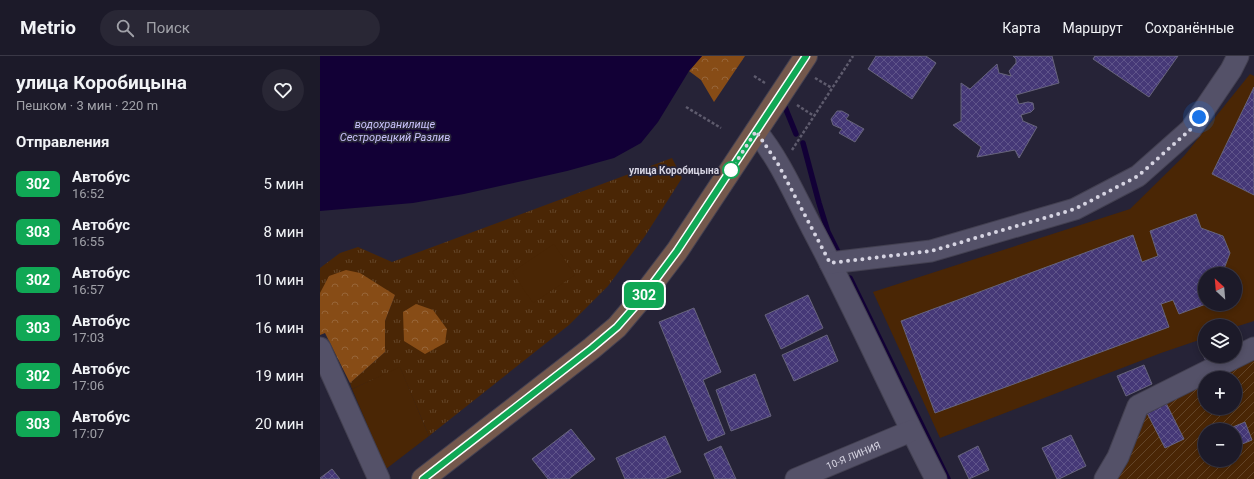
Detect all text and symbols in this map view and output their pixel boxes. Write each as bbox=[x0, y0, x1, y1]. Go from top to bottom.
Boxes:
search box bbox=[100, 10, 380, 46]
text: Metrio bbox=[20, 16, 76, 39]
icon: search bbox=[114, 17, 136, 39]
text: Поиск bbox=[146, 19, 190, 37]
text: Карта bbox=[1002, 20, 1041, 36]
text: Маршрут bbox=[1063, 20, 1123, 36]
text: Сохранённые bbox=[1145, 20, 1234, 36]
button: heart bbox=[262, 69, 304, 111]
text: улица Коробицына bbox=[16, 71, 187, 94]
text: Пешком · 3 мин · 220 m bbox=[16, 98, 158, 113]
your location bbox=[1189, 107, 1209, 127]
water label: водохранилище Сестрорецкий Разлив bbox=[340, 118, 450, 144]
text: Отправления bbox=[16, 133, 109, 151]
marker: улица Коробицына bbox=[722, 161, 740, 179]
place label: улица Коробицына bbox=[629, 165, 720, 176]
text: Автобус bbox=[72, 168, 130, 186]
text: 5 мин bbox=[263, 175, 304, 193]
text: 302 bbox=[26, 176, 50, 192]
text: 16:52 bbox=[72, 186, 104, 201]
text: Автобус bbox=[72, 216, 130, 234]
text: 8 мин bbox=[263, 223, 304, 241]
text: 303 bbox=[26, 224, 50, 240]
text: 16:55 bbox=[72, 234, 104, 249]
text: Автобус bbox=[72, 264, 130, 282]
north arrow bbox=[1198, 267, 1242, 311]
map controls bbox=[1198, 267, 1242, 467]
text: 10 мин bbox=[255, 271, 304, 289]
text: 302 bbox=[26, 272, 50, 288]
text: 16:57 bbox=[72, 282, 104, 297]
line badge: 302 bbox=[621, 282, 667, 308]
text: 302 bbox=[632, 287, 656, 303]
text: Автобус bbox=[72, 312, 130, 330]
text: 16 мин bbox=[255, 319, 304, 337]
button: layers bbox=[1198, 319, 1242, 363]
text: 303 bbox=[26, 320, 50, 336]
text: 17:03 bbox=[72, 330, 104, 345]
text: Автобус bbox=[72, 360, 130, 378]
text: 19 мин bbox=[255, 367, 304, 385]
text: 302 bbox=[26, 368, 50, 384]
button: + bbox=[1198, 371, 1242, 415]
text: 17:06 bbox=[72, 378, 104, 393]
text: Автобус bbox=[72, 408, 130, 426]
text: 20 мин bbox=[255, 415, 304, 433]
text: 303 bbox=[26, 416, 50, 432]
button: − bbox=[1198, 423, 1242, 467]
text: 17:07 bbox=[72, 426, 104, 441]
street label: 10-Я ЛИНИЯ bbox=[824, 439, 882, 471]

